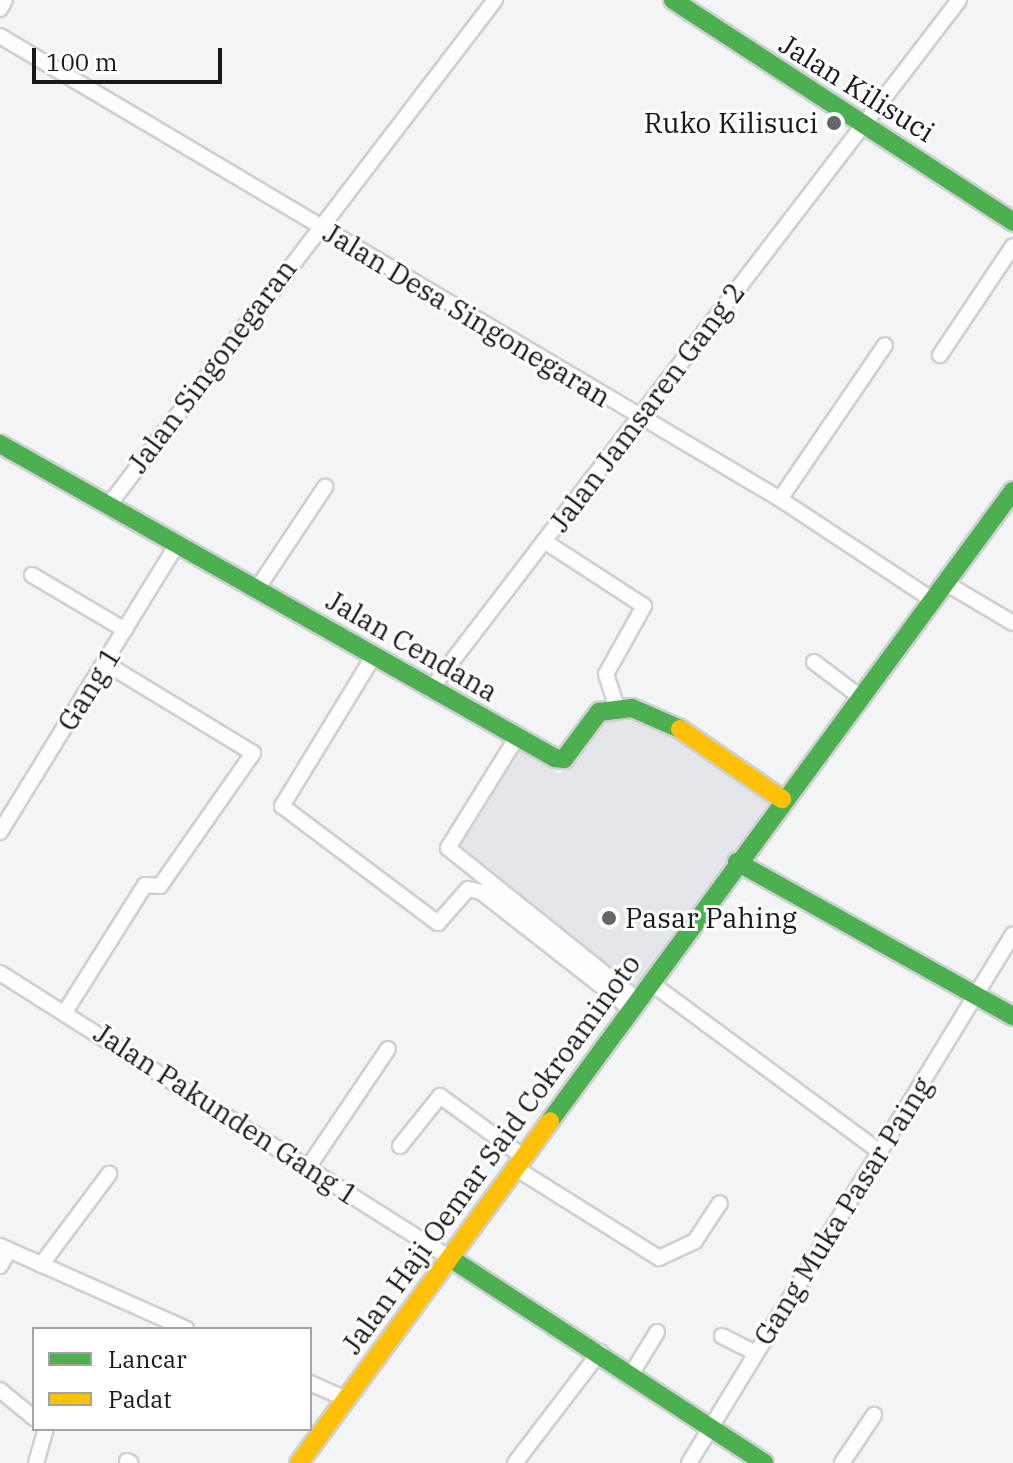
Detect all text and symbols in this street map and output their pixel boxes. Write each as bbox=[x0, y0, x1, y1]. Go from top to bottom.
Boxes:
street label: Jalan Kilisuci bbox=[773, 27, 941, 149]
scale bar bbox=[36, 32, 226, 82]
text: 100 m bbox=[46, 46, 118, 78]
place label: Ruko Kilisuci bbox=[644, 106, 818, 140]
marker: Ruko Kilisuci bbox=[825, 114, 843, 132]
street label: Jalan Desa Singonegaran bbox=[317, 216, 617, 414]
street label: Jalan Singonegaran bbox=[121, 252, 303, 480]
street label: Jalan Jamsaren Gang 2 bbox=[542, 276, 752, 538]
street label: Jalan Cendana bbox=[320, 583, 504, 709]
street label: Gang 1 bbox=[50, 641, 128, 737]
place label: Pasar Pahing bbox=[625, 901, 797, 935]
marker: Pasar Pahing bbox=[600, 909, 618, 927]
street label: Jalan Haji Oemar Said Cokroaminoto bbox=[335, 948, 647, 1360]
street label: Jalan Pakunden Gang 1 bbox=[88, 1016, 364, 1212]
street label: Gang Muka Pasar Paing bbox=[747, 1071, 939, 1351]
legend bbox=[32, 1327, 312, 1431]
text: Lancar bbox=[108, 1343, 187, 1375]
text: Padat bbox=[108, 1383, 172, 1415]

